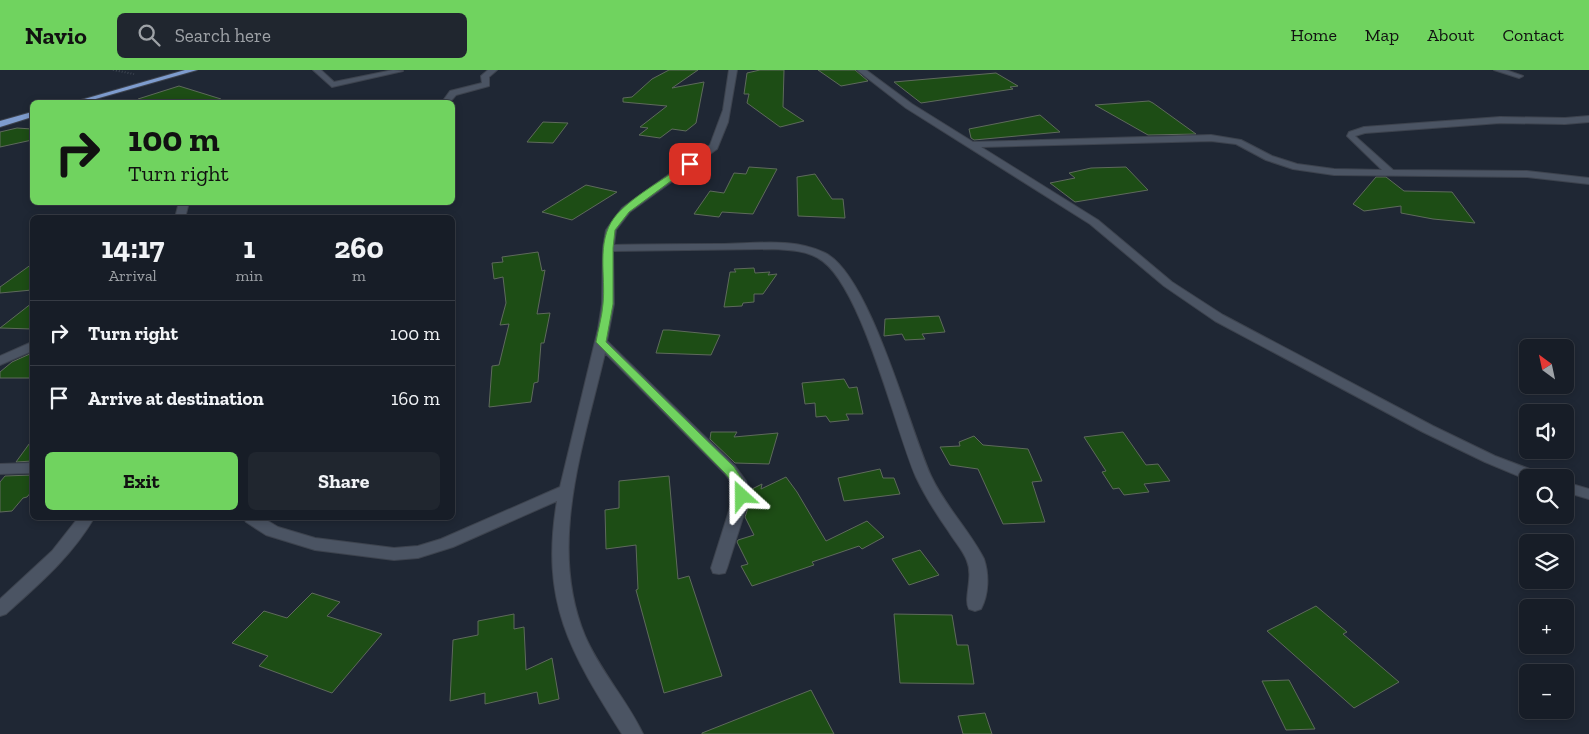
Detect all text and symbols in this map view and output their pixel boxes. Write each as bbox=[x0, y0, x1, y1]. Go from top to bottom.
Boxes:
search box bbox=[117, 13, 467, 58]
text: Navio bbox=[25, 21, 87, 50]
icon: search bbox=[135, 21, 163, 49]
text: Search here bbox=[175, 24, 271, 47]
text: Home bbox=[1290, 24, 1337, 46]
text: Map bbox=[1365, 24, 1399, 46]
text: About bbox=[1427, 24, 1474, 46]
text: Contact bbox=[1502, 24, 1564, 46]
text: 100 m bbox=[128, 118, 220, 160]
icon: right bbox=[45, 120, 110, 185]
pin bbox=[669, 143, 711, 185]
icon: arrive bbox=[676, 150, 704, 178]
text: Turn right bbox=[128, 160, 229, 187]
text: 14:17 bbox=[101, 230, 164, 266]
text: 1 bbox=[243, 230, 255, 266]
text: 260 bbox=[334, 230, 384, 266]
text: Arrival bbox=[109, 266, 157, 285]
text: min bbox=[236, 266, 263, 285]
text: m bbox=[352, 266, 366, 285]
icon: right bbox=[45, 319, 73, 347]
text: Turn right bbox=[88, 322, 178, 345]
text: 100 m bbox=[390, 322, 440, 345]
north arrow bbox=[1519, 339, 1574, 394]
map controls bbox=[1519, 339, 1574, 719]
icon: arrive bbox=[45, 384, 73, 412]
text: Arrive at destination bbox=[88, 387, 264, 410]
text: 160 m bbox=[391, 387, 440, 410]
button: sound bbox=[1519, 404, 1574, 459]
button: Exit bbox=[45, 452, 238, 510]
button: Share bbox=[248, 452, 440, 510]
position arrow bbox=[715, 469, 767, 521]
button: search bbox=[1519, 469, 1574, 524]
button: layers bbox=[1519, 534, 1574, 589]
button: + bbox=[1519, 599, 1574, 654]
button: − bbox=[1519, 664, 1574, 719]

